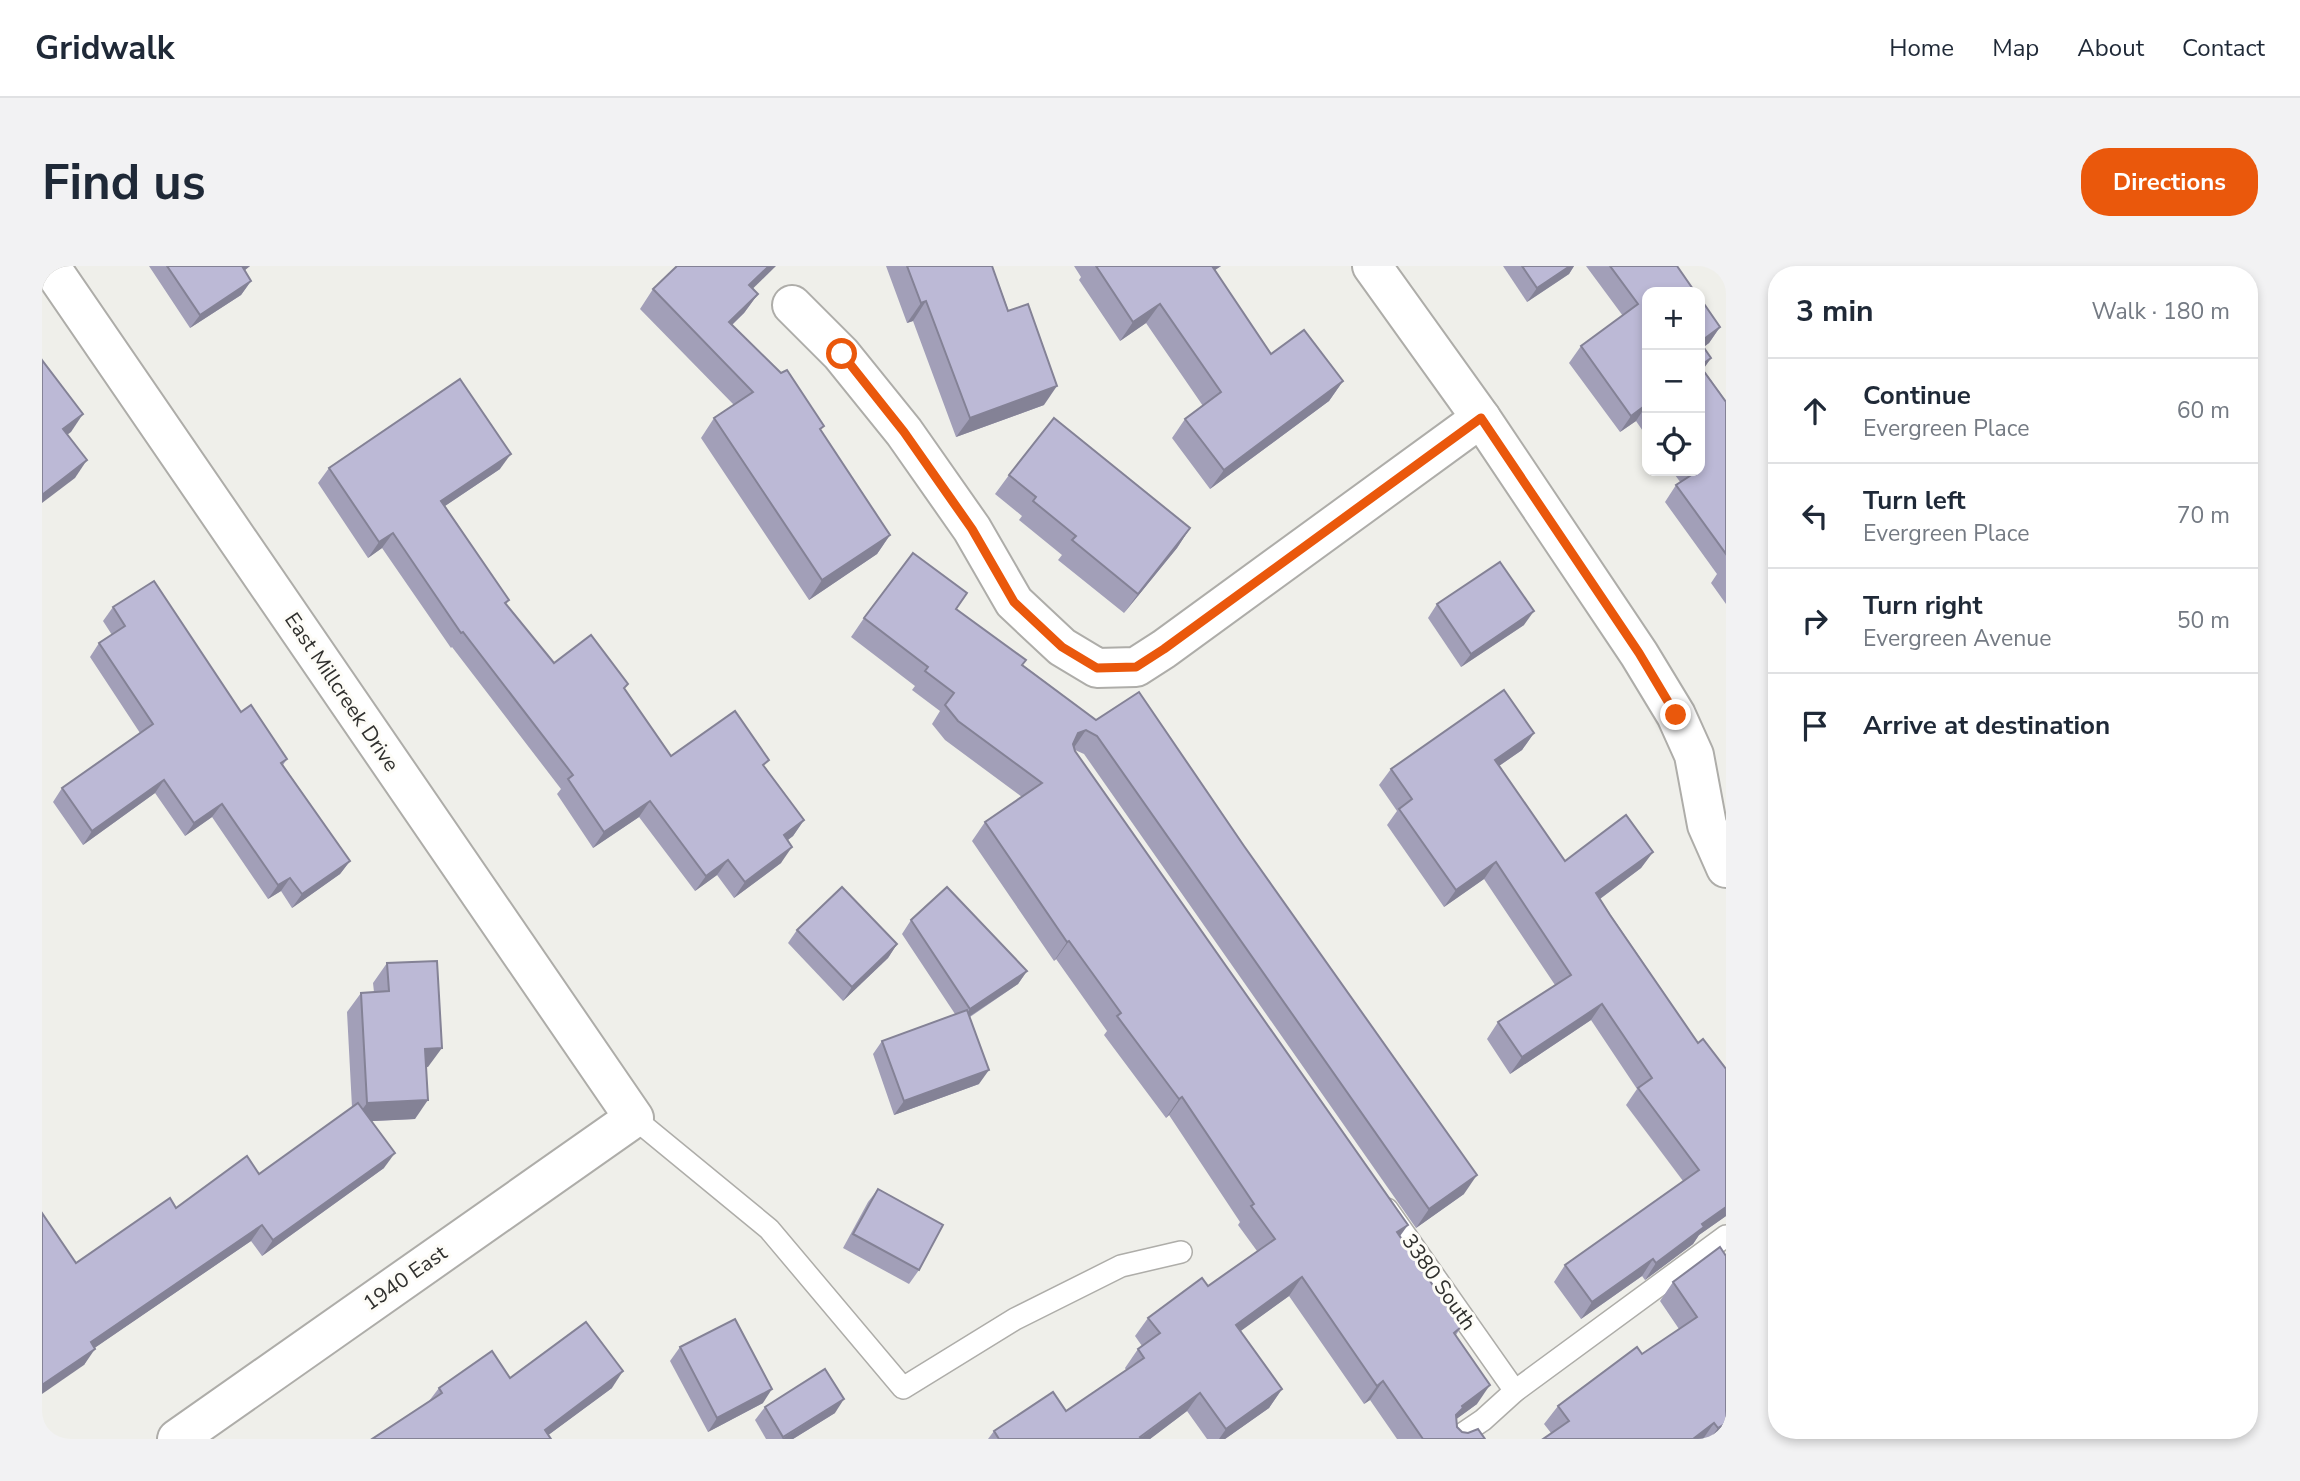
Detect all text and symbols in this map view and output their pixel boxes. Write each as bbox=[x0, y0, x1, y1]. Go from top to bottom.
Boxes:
text: Gridwalk bbox=[35, 26, 175, 71]
text: Home bbox=[1889, 32, 1954, 64]
text: Map bbox=[1992, 32, 2039, 64]
text: About bbox=[2077, 32, 2144, 64]
text: Contact bbox=[2182, 32, 2265, 64]
button: Directions bbox=[2081, 148, 2258, 216]
text: Find us bbox=[42, 149, 206, 216]
map controls bbox=[1642, 287, 1705, 476]
button: + bbox=[1642, 287, 1705, 350]
text: 3 min bbox=[1796, 291, 1874, 332]
text: Walk · 180 m bbox=[2091, 296, 2230, 327]
route start bbox=[826, 338, 857, 369]
button: − bbox=[1642, 350, 1705, 413]
text: Continue bbox=[1863, 378, 1971, 413]
icon: ahead bbox=[1796, 392, 1834, 430]
text: 60 m bbox=[2177, 395, 2230, 426]
button: locate bbox=[1642, 413, 1705, 476]
text: Evergreen Place bbox=[1863, 413, 2029, 444]
text: Turn left bbox=[1863, 483, 1966, 518]
icon: left bbox=[1796, 497, 1834, 535]
text: 70 m bbox=[2177, 500, 2230, 531]
text: Evergreen Place bbox=[1863, 518, 2029, 549]
text: Turn right bbox=[1863, 588, 1982, 623]
icon: right bbox=[1796, 602, 1834, 640]
text: 50 m bbox=[2177, 605, 2230, 636]
street label: East Millcreek Drive bbox=[278, 607, 406, 777]
text: Evergreen Avenue bbox=[1863, 623, 2052, 654]
route end bbox=[1660, 699, 1691, 730]
icon: arrive bbox=[1796, 707, 1834, 745]
text: Arrive at destination bbox=[1863, 708, 2110, 743]
street label: 3380 South bbox=[1396, 1228, 1482, 1336]
street label: 1940 East bbox=[358, 1239, 453, 1317]

